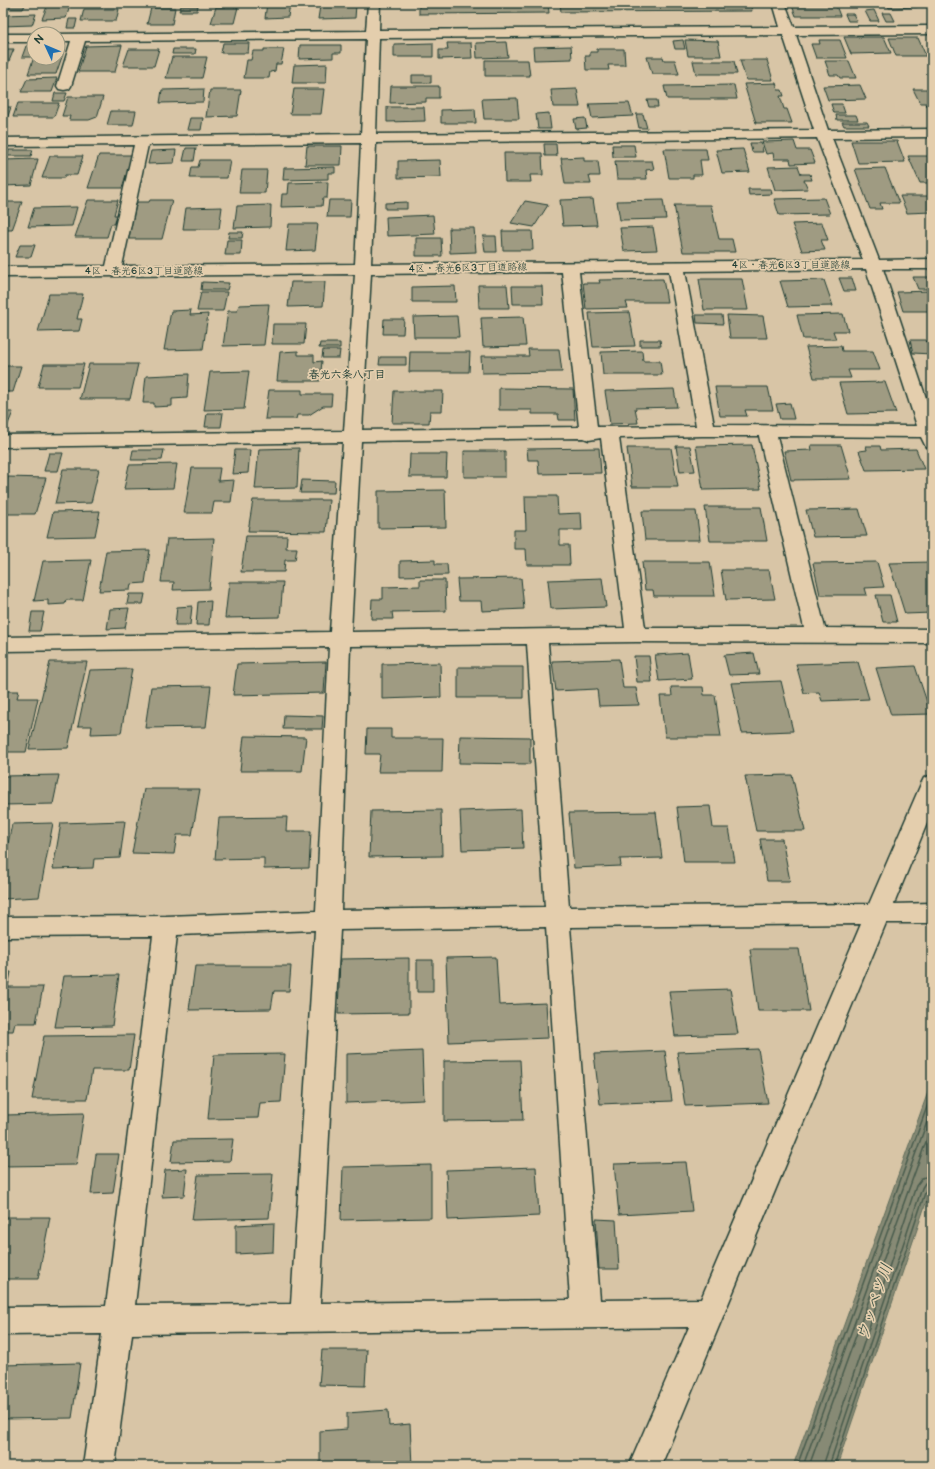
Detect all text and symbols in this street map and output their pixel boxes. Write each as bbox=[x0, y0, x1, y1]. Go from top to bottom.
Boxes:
north arrow bbox=[26, 26, 66, 66]
text: N bbox=[32, 32, 47, 47]
street label: 4区・春光6区3丁目道路線 bbox=[732, 259, 850, 271]
street label: 4区・春光6区3丁目道路線 bbox=[409, 261, 527, 275]
street label: 4区・春光6区3丁目道路線 bbox=[85, 265, 203, 277]
district label: 春光六条八丁目 bbox=[309, 368, 386, 381]
water label: ウッペツ川 bbox=[853, 1261, 897, 1343]

